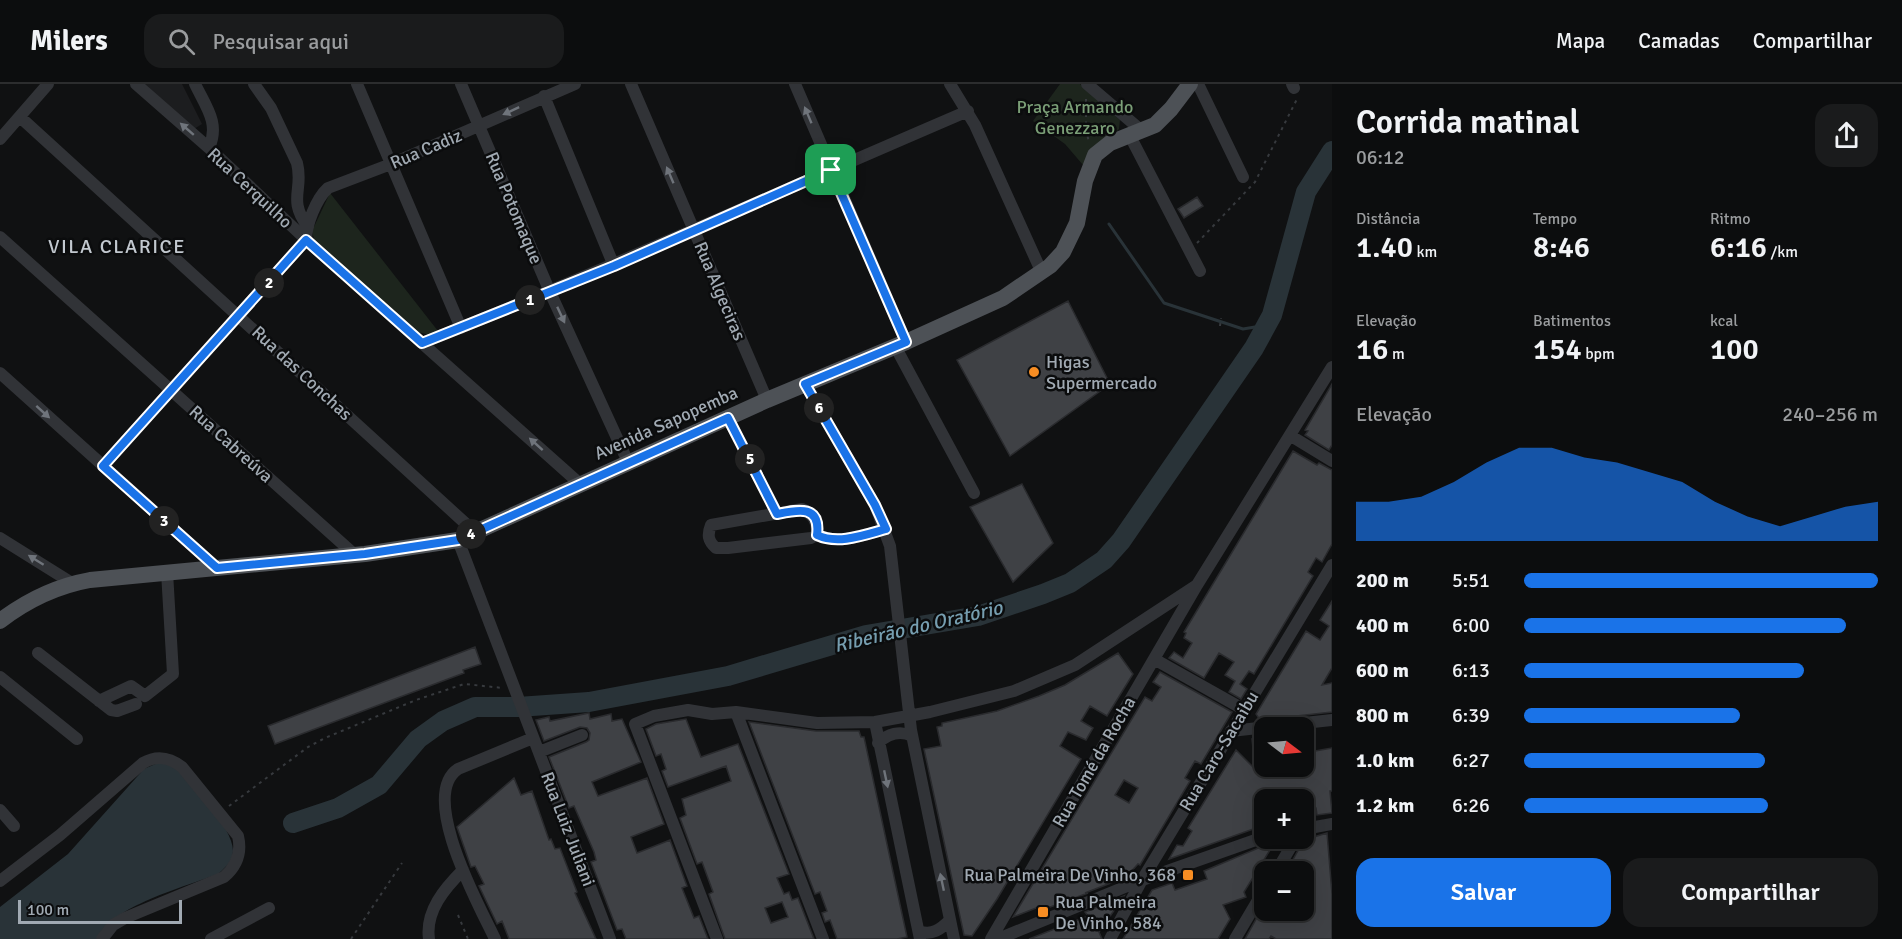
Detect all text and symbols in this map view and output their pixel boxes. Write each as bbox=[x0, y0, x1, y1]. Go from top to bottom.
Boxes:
search box bbox=[144, 14, 564, 68]
text: Milers bbox=[30, 24, 108, 58]
icon: search bbox=[165, 25, 198, 58]
text: Pesquisar aqui bbox=[213, 28, 349, 55]
text: Mapa bbox=[1556, 28, 1605, 54]
text: Camadas bbox=[1638, 28, 1720, 54]
text: Compartilhar bbox=[1753, 28, 1872, 54]
park label: Praça Armando Genezzaro bbox=[1017, 96, 1133, 139]
text: Corrida matinal bbox=[1356, 102, 1579, 143]
button: share bbox=[1815, 104, 1878, 167]
one-way arrow bbox=[803, 105, 813, 123]
one-way arrow bbox=[503, 107, 520, 116]
one-way arrow bbox=[180, 123, 195, 136]
street label: Rua Cadiz bbox=[387, 124, 465, 174]
street label: Rua Cerquilho bbox=[203, 143, 297, 233]
pin bbox=[805, 144, 856, 195]
text: 06:12 bbox=[1356, 145, 1405, 170]
street label: Rua Potomaque bbox=[481, 149, 547, 267]
icon: arrive bbox=[814, 153, 847, 186]
one-way arrow bbox=[666, 166, 675, 183]
text: Distância bbox=[1356, 209, 1420, 229]
text: Tempo bbox=[1533, 209, 1577, 229]
text: Ritmo bbox=[1710, 209, 1751, 229]
text: 1.40 bbox=[1356, 229, 1413, 266]
text: 8:46 bbox=[1533, 229, 1590, 266]
text: 6:16 bbox=[1710, 229, 1767, 266]
district label: VILA CLARICE bbox=[48, 234, 186, 259]
street label: Rua Algeciras bbox=[689, 238, 751, 344]
text: km bbox=[1413, 242, 1437, 262]
text: /km bbox=[1767, 242, 1798, 262]
pin: 2 bbox=[254, 268, 284, 298]
text: 2 bbox=[265, 273, 273, 293]
pin: 1 bbox=[515, 285, 545, 315]
text: 1 bbox=[526, 290, 534, 310]
one-way arrow bbox=[556, 306, 565, 323]
text: Elevação bbox=[1356, 311, 1417, 331]
text: Batimentos bbox=[1533, 311, 1611, 331]
text: kcal bbox=[1710, 311, 1738, 331]
street label: Rua das Conchas bbox=[247, 321, 357, 425]
text: 16 bbox=[1356, 331, 1388, 368]
text: 154 bbox=[1533, 331, 1582, 368]
text: 100 bbox=[1710, 331, 1759, 368]
text: m bbox=[1388, 344, 1405, 364]
text: bpm bbox=[1582, 344, 1615, 364]
place label: Higas Supermercado bbox=[1046, 351, 1157, 394]
marker: Higas Supermercado bbox=[1027, 365, 1041, 379]
street label: Avenida Sapopemba bbox=[591, 382, 741, 464]
pin: 6 bbox=[804, 393, 834, 423]
text: 6 bbox=[815, 398, 823, 418]
street label: Rua Cabreúva bbox=[185, 401, 277, 487]
text: Elevação bbox=[1356, 402, 1432, 427]
text: 240–256 m bbox=[1782, 402, 1878, 427]
one-way arrow bbox=[36, 405, 51, 419]
one-way arrow bbox=[529, 438, 544, 451]
pin: 5 bbox=[735, 444, 765, 474]
text: 5 bbox=[746, 449, 754, 469]
pin: 3 bbox=[149, 506, 179, 536]
text: 3 bbox=[160, 511, 168, 531]
pin: 4 bbox=[456, 519, 486, 549]
text: 4 bbox=[467, 524, 475, 544]
one-way arrow bbox=[28, 555, 44, 566]
text: 200 m bbox=[1356, 568, 1409, 593]
text: 5:51 bbox=[1452, 568, 1490, 593]
water label: Ribeirão do Oratório bbox=[832, 595, 1006, 658]
text: 400 m bbox=[1356, 613, 1409, 638]
text: 6:00 bbox=[1452, 613, 1490, 638]
text: 600 m bbox=[1356, 658, 1409, 683]
text: 6:13 bbox=[1452, 658, 1490, 683]
street label: Rua Caro-Sacaibu bbox=[1175, 687, 1263, 815]
street label: Rua Tomé da Rocha bbox=[1048, 693, 1140, 831]
text: 800 m bbox=[1356, 703, 1409, 728]
text: 6:39 bbox=[1452, 703, 1490, 728]
north arrow bbox=[1254, 717, 1314, 777]
map controls bbox=[1254, 717, 1314, 921]
text: 1.0 km bbox=[1356, 748, 1414, 773]
text: 6:27 bbox=[1452, 748, 1490, 773]
street label: Rua Luiz Juliani bbox=[536, 769, 600, 889]
one-way arrow bbox=[882, 770, 891, 789]
button: + bbox=[1254, 789, 1314, 849]
text: 1.2 km bbox=[1356, 793, 1414, 818]
text: 6:26 bbox=[1452, 793, 1490, 818]
button: Salvar bbox=[1356, 858, 1611, 927]
button: Compartilhar bbox=[1623, 858, 1878, 927]
button: − bbox=[1254, 861, 1314, 921]
place label: Rua Palmeira De Vinho, 368 bbox=[964, 864, 1176, 886]
marker: Rua Palmeira De Vinho, 368 bbox=[1181, 868, 1195, 882]
one-way arrow bbox=[937, 872, 946, 891]
place label: Rua Palmeira De Vinho, 584 bbox=[1055, 891, 1162, 934]
scale bar bbox=[18, 897, 182, 924]
text: 100 m bbox=[27, 900, 69, 920]
marker: Rua Palmeira De Vinho, 584 bbox=[1036, 905, 1050, 919]

